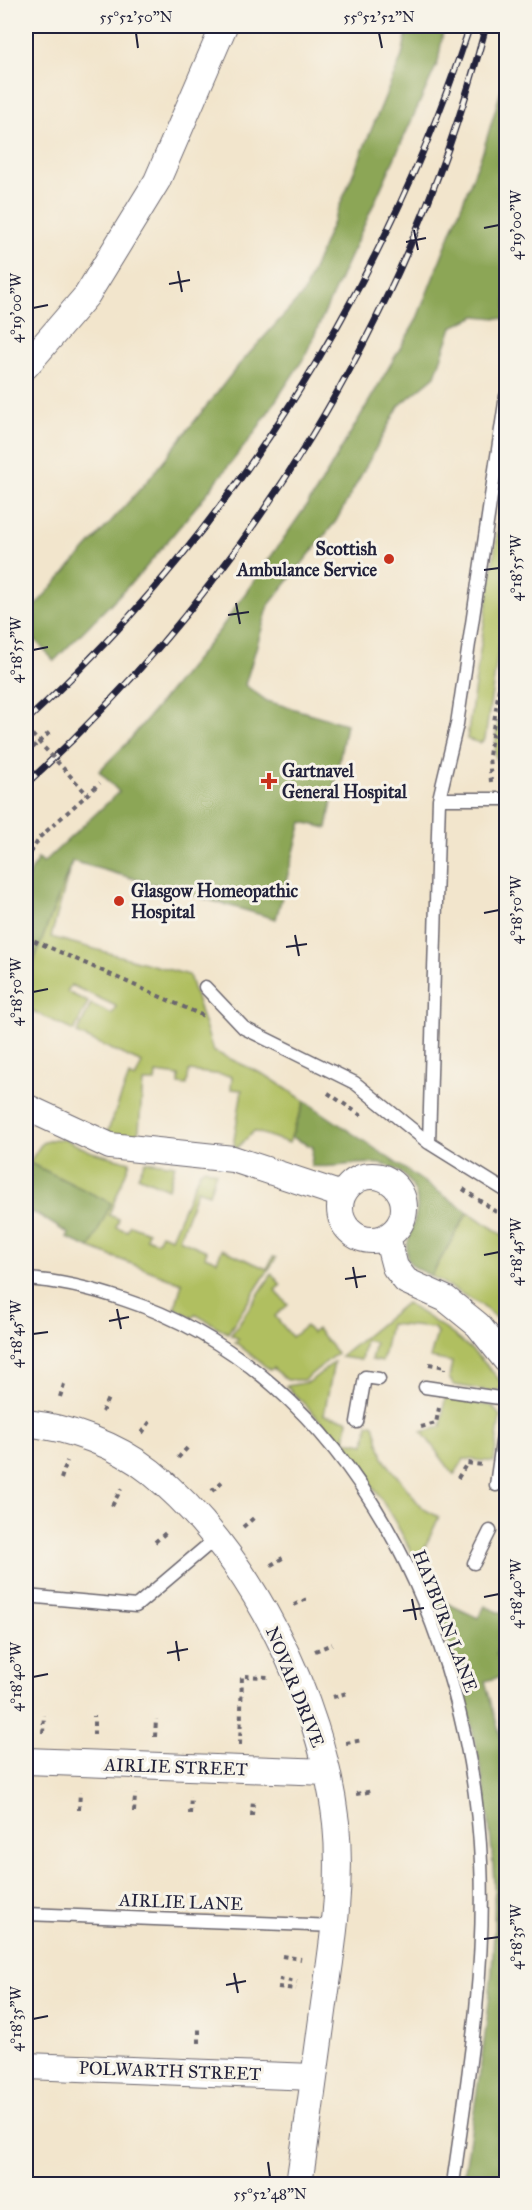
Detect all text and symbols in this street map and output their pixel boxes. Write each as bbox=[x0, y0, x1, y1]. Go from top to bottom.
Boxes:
text: 55°52'50"N bbox=[100, 8, 173, 26]
text: 55°52'52"N bbox=[343, 8, 415, 26]
text: 4°19'00"W bbox=[507, 189, 525, 260]
text: 4°19'00"W bbox=[7, 272, 25, 343]
text: 4°18'55"W bbox=[507, 534, 525, 601]
place label: Scottish Ambulance Service bbox=[236, 538, 378, 581]
marker: Scottish Ambulance Service bbox=[382, 552, 396, 566]
text: 4°18'55"W bbox=[7, 616, 25, 683]
place label: Gartnavel General Hospital bbox=[282, 760, 408, 804]
marker: Gartnavel General Hospital bbox=[260, 772, 278, 790]
text: 4°18'50"W bbox=[507, 875, 525, 944]
place label: Glasgow Homeopathic Hospital bbox=[131, 880, 299, 924]
marker: Glasgow Homeopathic Hospital bbox=[112, 894, 126, 908]
text: 4°18'50"W bbox=[7, 957, 25, 1026]
text: 4°18'45"W bbox=[507, 1217, 525, 1286]
text: 4°18'45"W bbox=[7, 1299, 25, 1368]
street label: HAYBURN LANE bbox=[408, 1547, 482, 1695]
text: 4°18'40"W bbox=[507, 1558, 525, 1629]
street label: NOVAR DRIVE bbox=[261, 1623, 329, 1751]
text: 4°18'40"W bbox=[7, 1641, 25, 1712]
street label: AIRLIE STREET bbox=[103, 1753, 248, 1781]
street label: AIRLIE LANE bbox=[117, 1889, 244, 1915]
text: 4°18'35"W bbox=[507, 1903, 525, 1970]
text: 4°18'35"W bbox=[7, 1985, 25, 2052]
street label: POLWARTH STREET bbox=[78, 2057, 262, 2085]
text: 55°52'48"N bbox=[233, 2185, 307, 2203]

